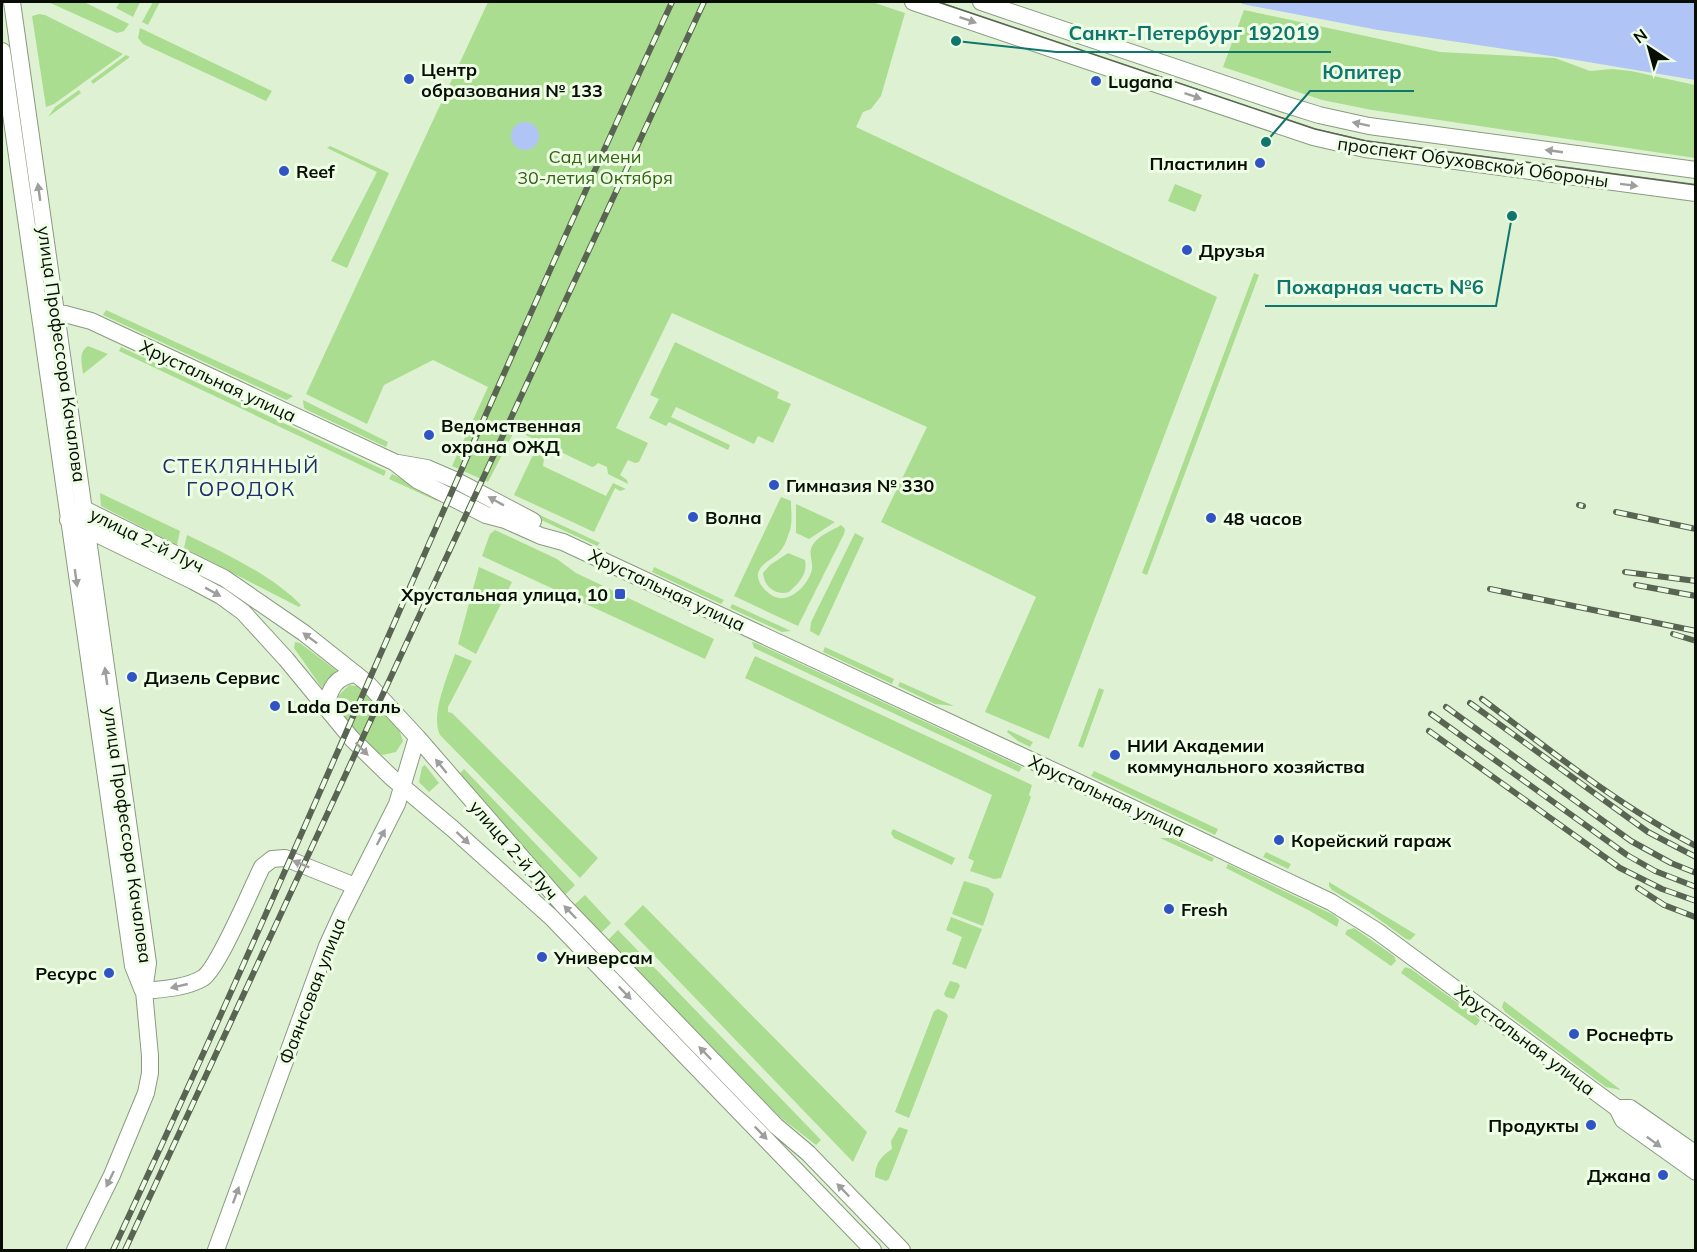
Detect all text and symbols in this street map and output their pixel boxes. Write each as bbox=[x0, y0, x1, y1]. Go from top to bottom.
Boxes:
callout: Санкт-Петербург 192019 bbox=[1056, 14, 1331, 52]
one-way arrow bbox=[959, 16, 977, 26]
north arrow bbox=[1619, 18, 1679, 78]
text: Санкт-Петербург 192019 bbox=[1068, 20, 1320, 45]
text: N bbox=[1629, 24, 1651, 48]
callout: Юпитер bbox=[1310, 53, 1414, 91]
place label: Центр образования № 133 bbox=[421, 58, 603, 102]
text: Юпитер bbox=[1322, 59, 1402, 84]
place label: Lugana bbox=[1108, 70, 1173, 93]
marker: Центр образования № 133 bbox=[402, 72, 416, 86]
marker: Lugana bbox=[1089, 74, 1103, 88]
one-way arrow bbox=[1184, 92, 1202, 102]
one-way arrow bbox=[1352, 119, 1370, 129]
street label: проспект Обуховской Обороны bbox=[1336, 132, 1610, 192]
park label: Сад имени 30-летия Октября bbox=[517, 145, 673, 189]
one-way arrow bbox=[1545, 146, 1564, 156]
place label: Пластилин bbox=[1149, 152, 1248, 175]
marker: Пластилин bbox=[1253, 156, 1267, 170]
place label: Reef bbox=[296, 160, 335, 183]
marker: Reef bbox=[277, 164, 291, 178]
one-way arrow bbox=[1620, 180, 1639, 190]
one-way arrow bbox=[35, 183, 44, 202]
street label: улица Профессора Качалова bbox=[33, 225, 91, 483]
place label: Друзья bbox=[1199, 239, 1265, 262]
marker: Друзья bbox=[1180, 243, 1194, 257]
callout: Пожарная часть №6 bbox=[1265, 268, 1496, 306]
text: Пожарная часть №6 bbox=[1276, 274, 1484, 299]
street label: Хрустальная улица bbox=[136, 335, 300, 427]
place label: Ведомственная охрана ОЖД bbox=[441, 414, 581, 458]
marker: Ведомственная охрана ОЖД bbox=[422, 428, 436, 442]
district label: СТЕКЛЯННЫЙ ГОРОДОК bbox=[162, 453, 320, 501]
place label: Гимназия № 330 bbox=[786, 474, 934, 497]
marker: Гимназия № 330 bbox=[767, 478, 781, 492]
one-way arrow bbox=[487, 496, 504, 506]
street label: улица 2-й Луч bbox=[86, 502, 208, 578]
place label: Волна bbox=[705, 506, 762, 529]
place label: 48 часов bbox=[1223, 507, 1302, 530]
marker: Волна bbox=[686, 510, 700, 524]
marker: 48 часов bbox=[1204, 511, 1218, 525]
street label: Хрустальная улица bbox=[585, 544, 749, 636]
one-way arrow bbox=[72, 569, 81, 588]
place label: Хрустальная улица, 10 bbox=[400, 583, 608, 606]
one-way arrow bbox=[205, 587, 222, 597]
marker: Хрустальная улица, 10 bbox=[613, 587, 627, 601]
one-way arrow bbox=[303, 632, 319, 644]
place label: Дизель Сервис bbox=[144, 666, 280, 689]
one-way arrow bbox=[102, 667, 111, 686]
marker: Дизель Сервис bbox=[125, 670, 139, 684]
place label: Lada Dеталь bbox=[287, 695, 401, 718]
marker: Lada Dеталь bbox=[268, 699, 282, 713]
street label: улица Профессора Качалова bbox=[99, 706, 157, 964]
place label: НИИ Академии коммунального хозяйства bbox=[1127, 734, 1365, 778]
one-way arrow bbox=[354, 742, 368, 756]
marker: НИИ Академии коммунального хозяйства bbox=[1108, 748, 1122, 762]
street label: Хрустальная улица bbox=[1025, 750, 1189, 842]
one-way arrow bbox=[435, 759, 448, 774]
street label: улица 2-й Луч bbox=[464, 795, 564, 905]
one-way arrow bbox=[375, 828, 385, 846]
place label: Корейский гараж bbox=[1291, 829, 1452, 852]
one-way arrow bbox=[456, 831, 471, 845]
marker: Корейский гараж bbox=[1272, 833, 1286, 847]
one-way arrow bbox=[292, 859, 310, 868]
place label: Fresh bbox=[1181, 898, 1228, 921]
marker: Fresh bbox=[1162, 902, 1176, 916]
one-way arrow bbox=[563, 905, 577, 920]
street label: Фаянсовая улица bbox=[274, 915, 350, 1067]
place label: Универсам bbox=[553, 946, 653, 969]
marker: Универсам bbox=[535, 950, 549, 964]
place label: Ресурс bbox=[35, 962, 97, 985]
marker: Ресурс bbox=[102, 966, 116, 980]
street label: Хрустальная улица bbox=[1450, 980, 1600, 1100]
one-way arrow bbox=[170, 981, 188, 991]
one-way arrow bbox=[618, 986, 632, 1001]
place label: Роснефть bbox=[1586, 1023, 1673, 1046]
marker: Роснефть bbox=[1567, 1027, 1581, 1041]
one-way arrow bbox=[698, 1045, 712, 1060]
place label: Продукты bbox=[1488, 1114, 1579, 1137]
marker: Продукты bbox=[1584, 1118, 1598, 1132]
one-way arrow bbox=[754, 1126, 768, 1141]
one-way arrow bbox=[1646, 1136, 1662, 1148]
place label: Джана bbox=[1587, 1164, 1651, 1187]
marker: Джана bbox=[1656, 1168, 1670, 1182]
one-way arrow bbox=[106, 1170, 115, 1187]
one-way arrow bbox=[837, 1183, 851, 1197]
one-way arrow bbox=[232, 1186, 242, 1204]

